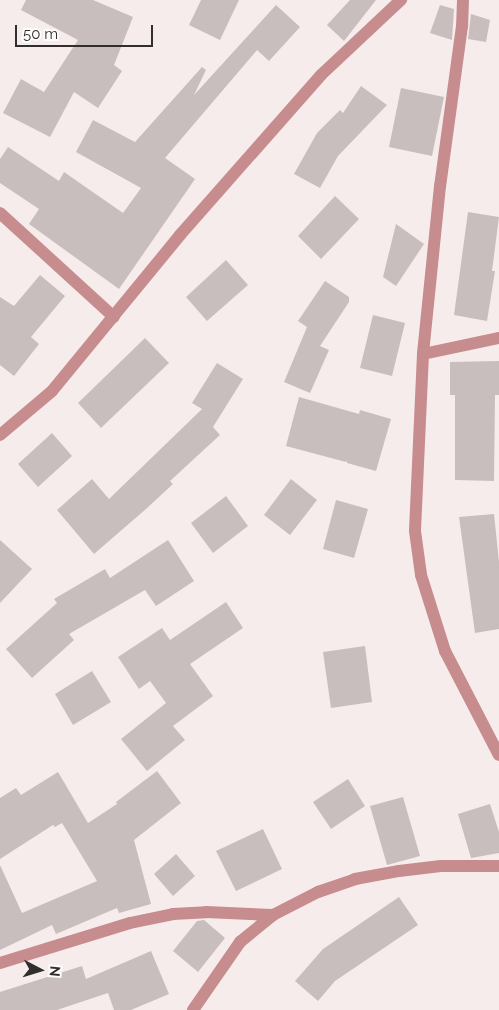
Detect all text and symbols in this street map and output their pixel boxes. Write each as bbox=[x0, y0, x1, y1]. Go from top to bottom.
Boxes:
scale bar bbox=[18, 15, 155, 47]
text: 50 m bbox=[23, 25, 58, 43]
north arrow bbox=[15, 945, 65, 995]
text: N bbox=[47, 965, 63, 977]

